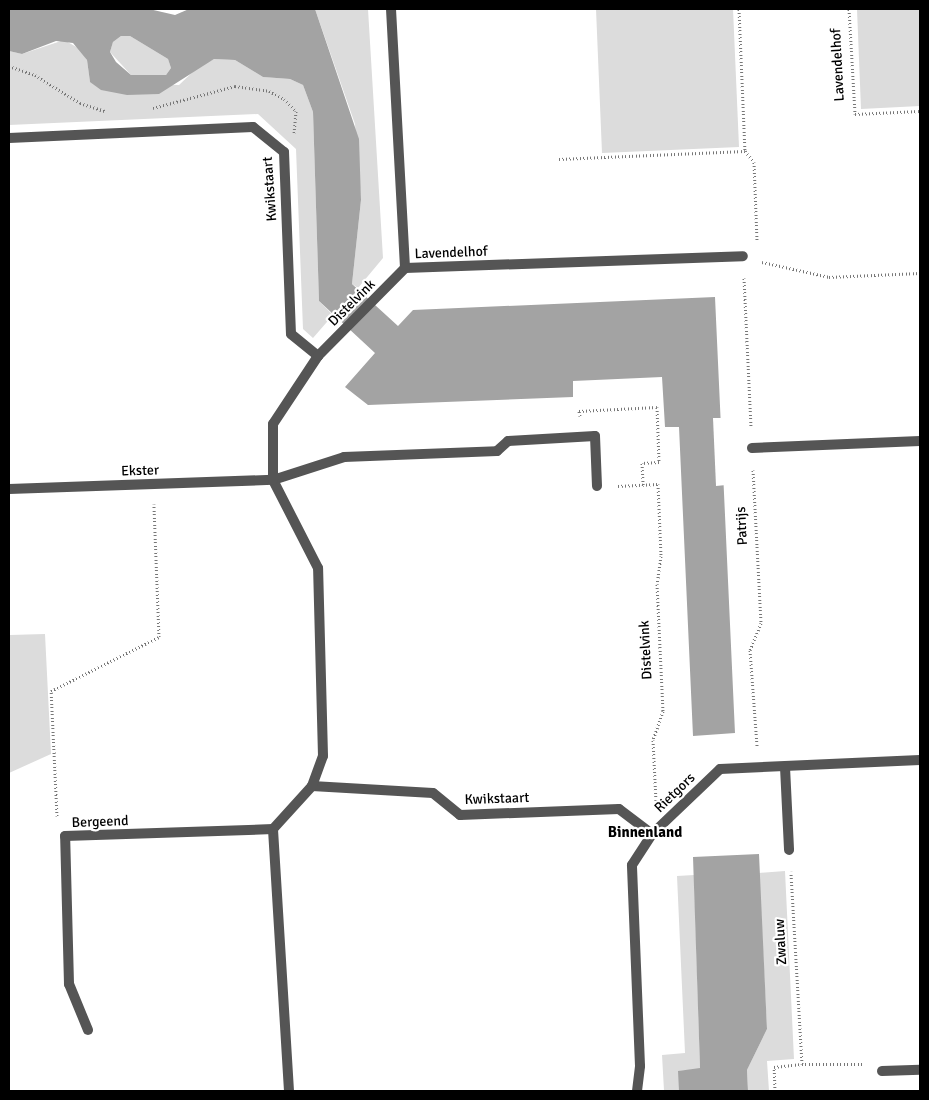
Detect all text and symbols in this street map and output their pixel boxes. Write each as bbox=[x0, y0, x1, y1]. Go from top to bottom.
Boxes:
street label: Lavendelhof bbox=[828, 28, 848, 102]
street label: Kwikstaart bbox=[259, 156, 281, 222]
street label: Lavendelhof bbox=[414, 243, 488, 263]
street label: Distelvink bbox=[325, 276, 379, 330]
street label: Ekster bbox=[121, 462, 159, 480]
street label: Patrijs bbox=[733, 506, 751, 546]
street label: Distelvink bbox=[636, 620, 656, 680]
street label: Rietgors bbox=[651, 770, 699, 816]
street label: Kwikstaart bbox=[464, 789, 530, 809]
street label: Bergeend bbox=[71, 813, 129, 831]
district label: Binnenland bbox=[608, 824, 682, 842]
street label: Zwaluw bbox=[771, 918, 791, 966]

